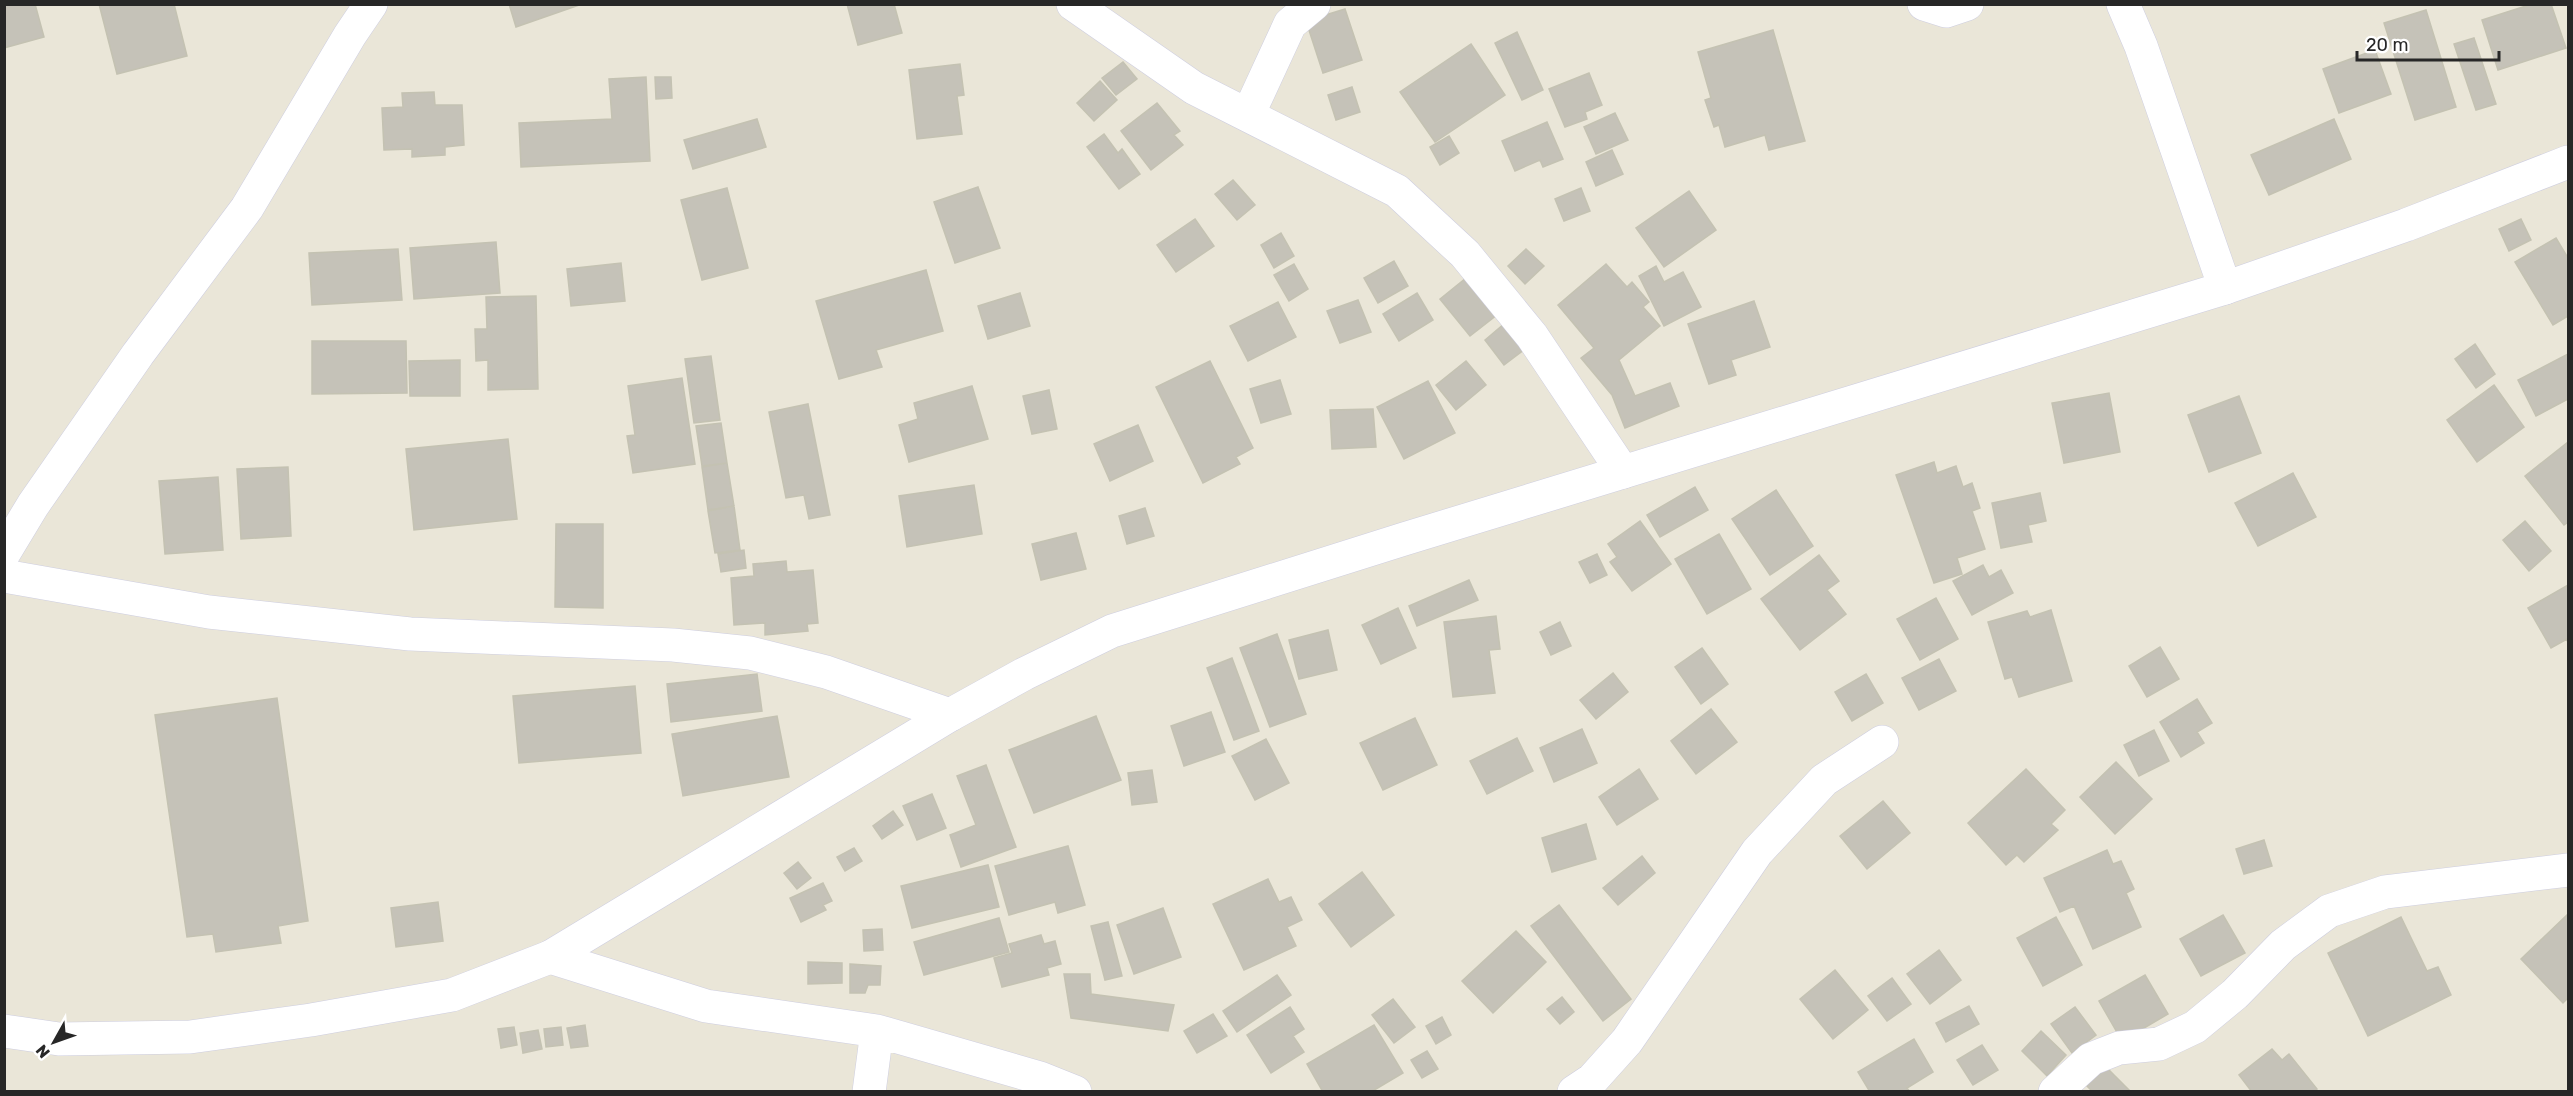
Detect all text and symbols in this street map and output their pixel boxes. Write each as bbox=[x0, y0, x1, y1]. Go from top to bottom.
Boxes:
scale bar bbox=[2357, 24, 2500, 62]
text: 20 m bbox=[2366, 34, 2408, 56]
north arrow bbox=[24, 1012, 84, 1072]
text: N bbox=[32, 1041, 54, 1062]

